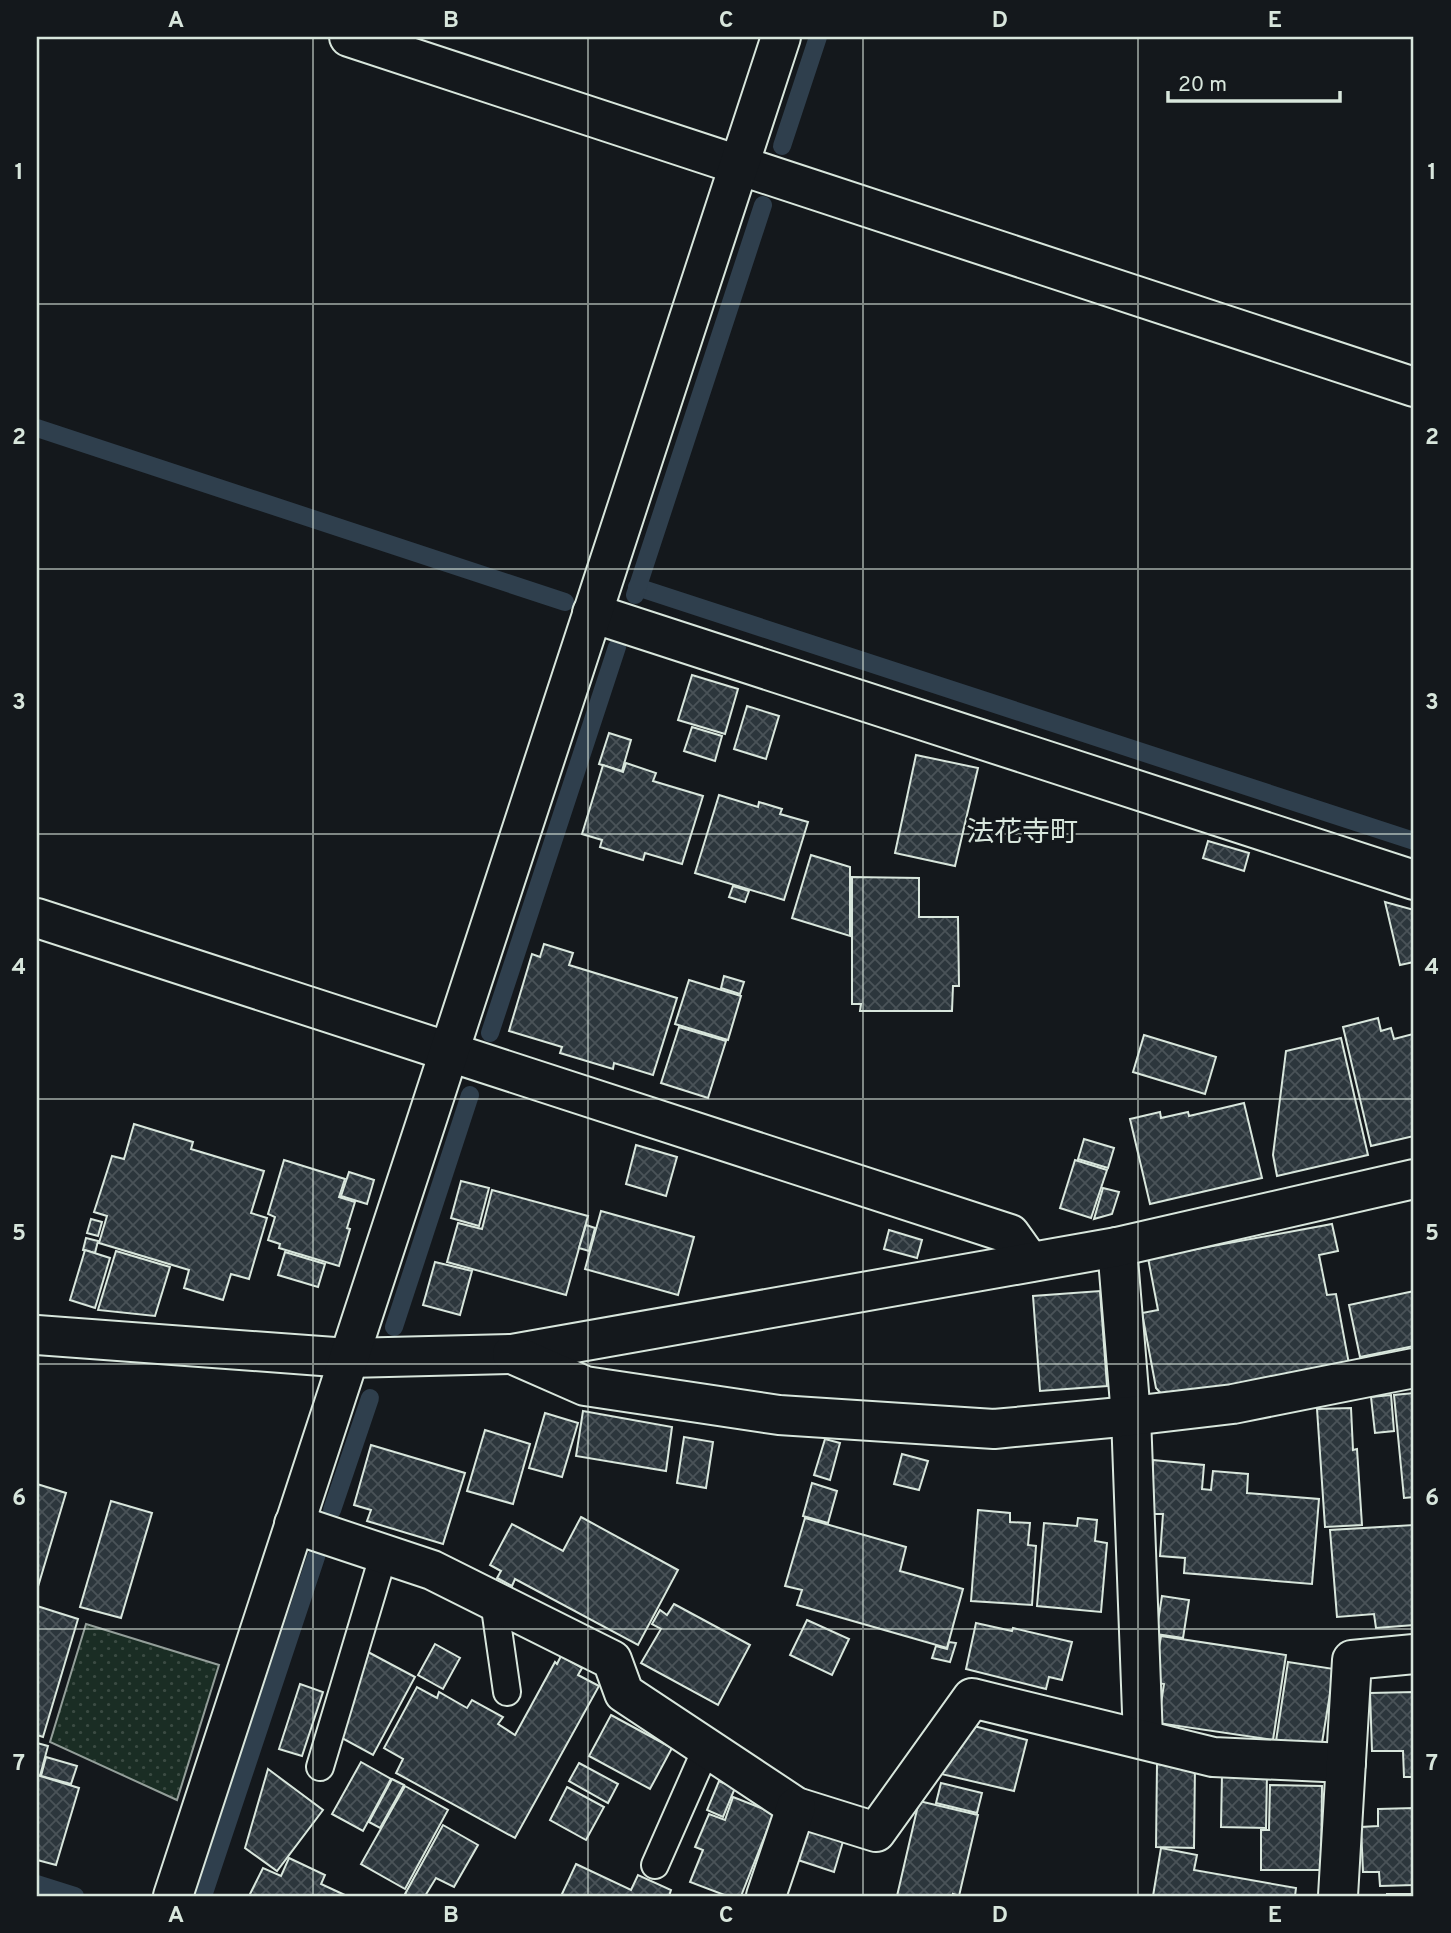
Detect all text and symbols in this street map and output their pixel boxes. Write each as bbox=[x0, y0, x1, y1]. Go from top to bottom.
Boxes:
text: A bbox=[168, 7, 184, 36]
text: B bbox=[443, 7, 459, 36]
text: C bbox=[719, 7, 733, 36]
text: D bbox=[992, 7, 1008, 36]
text: E bbox=[1268, 7, 1282, 36]
scale bar bbox=[1168, 60, 1339, 104]
text: 20 m bbox=[1178, 72, 1227, 99]
text: 1 bbox=[14, 159, 24, 188]
text: 1 bbox=[1427, 159, 1437, 188]
text: 2 bbox=[12, 424, 26, 453]
text: 2 bbox=[1425, 424, 1439, 453]
text: 3 bbox=[12, 689, 26, 718]
text: 3 bbox=[1425, 689, 1439, 718]
district label: 法花寺町 bbox=[966, 816, 1078, 852]
text: 4 bbox=[12, 954, 26, 983]
text: 4 bbox=[1425, 954, 1439, 983]
text: 5 bbox=[12, 1220, 26, 1249]
text: 5 bbox=[1425, 1220, 1439, 1249]
text: 6 bbox=[12, 1485, 26, 1514]
text: 6 bbox=[1425, 1485, 1439, 1514]
text: 7 bbox=[13, 1750, 25, 1779]
text: 7 bbox=[1426, 1750, 1438, 1779]
text: A bbox=[168, 1902, 184, 1931]
text: B bbox=[443, 1902, 459, 1931]
text: C bbox=[719, 1902, 733, 1931]
text: D bbox=[992, 1902, 1008, 1931]
text: E bbox=[1268, 1902, 1282, 1931]

